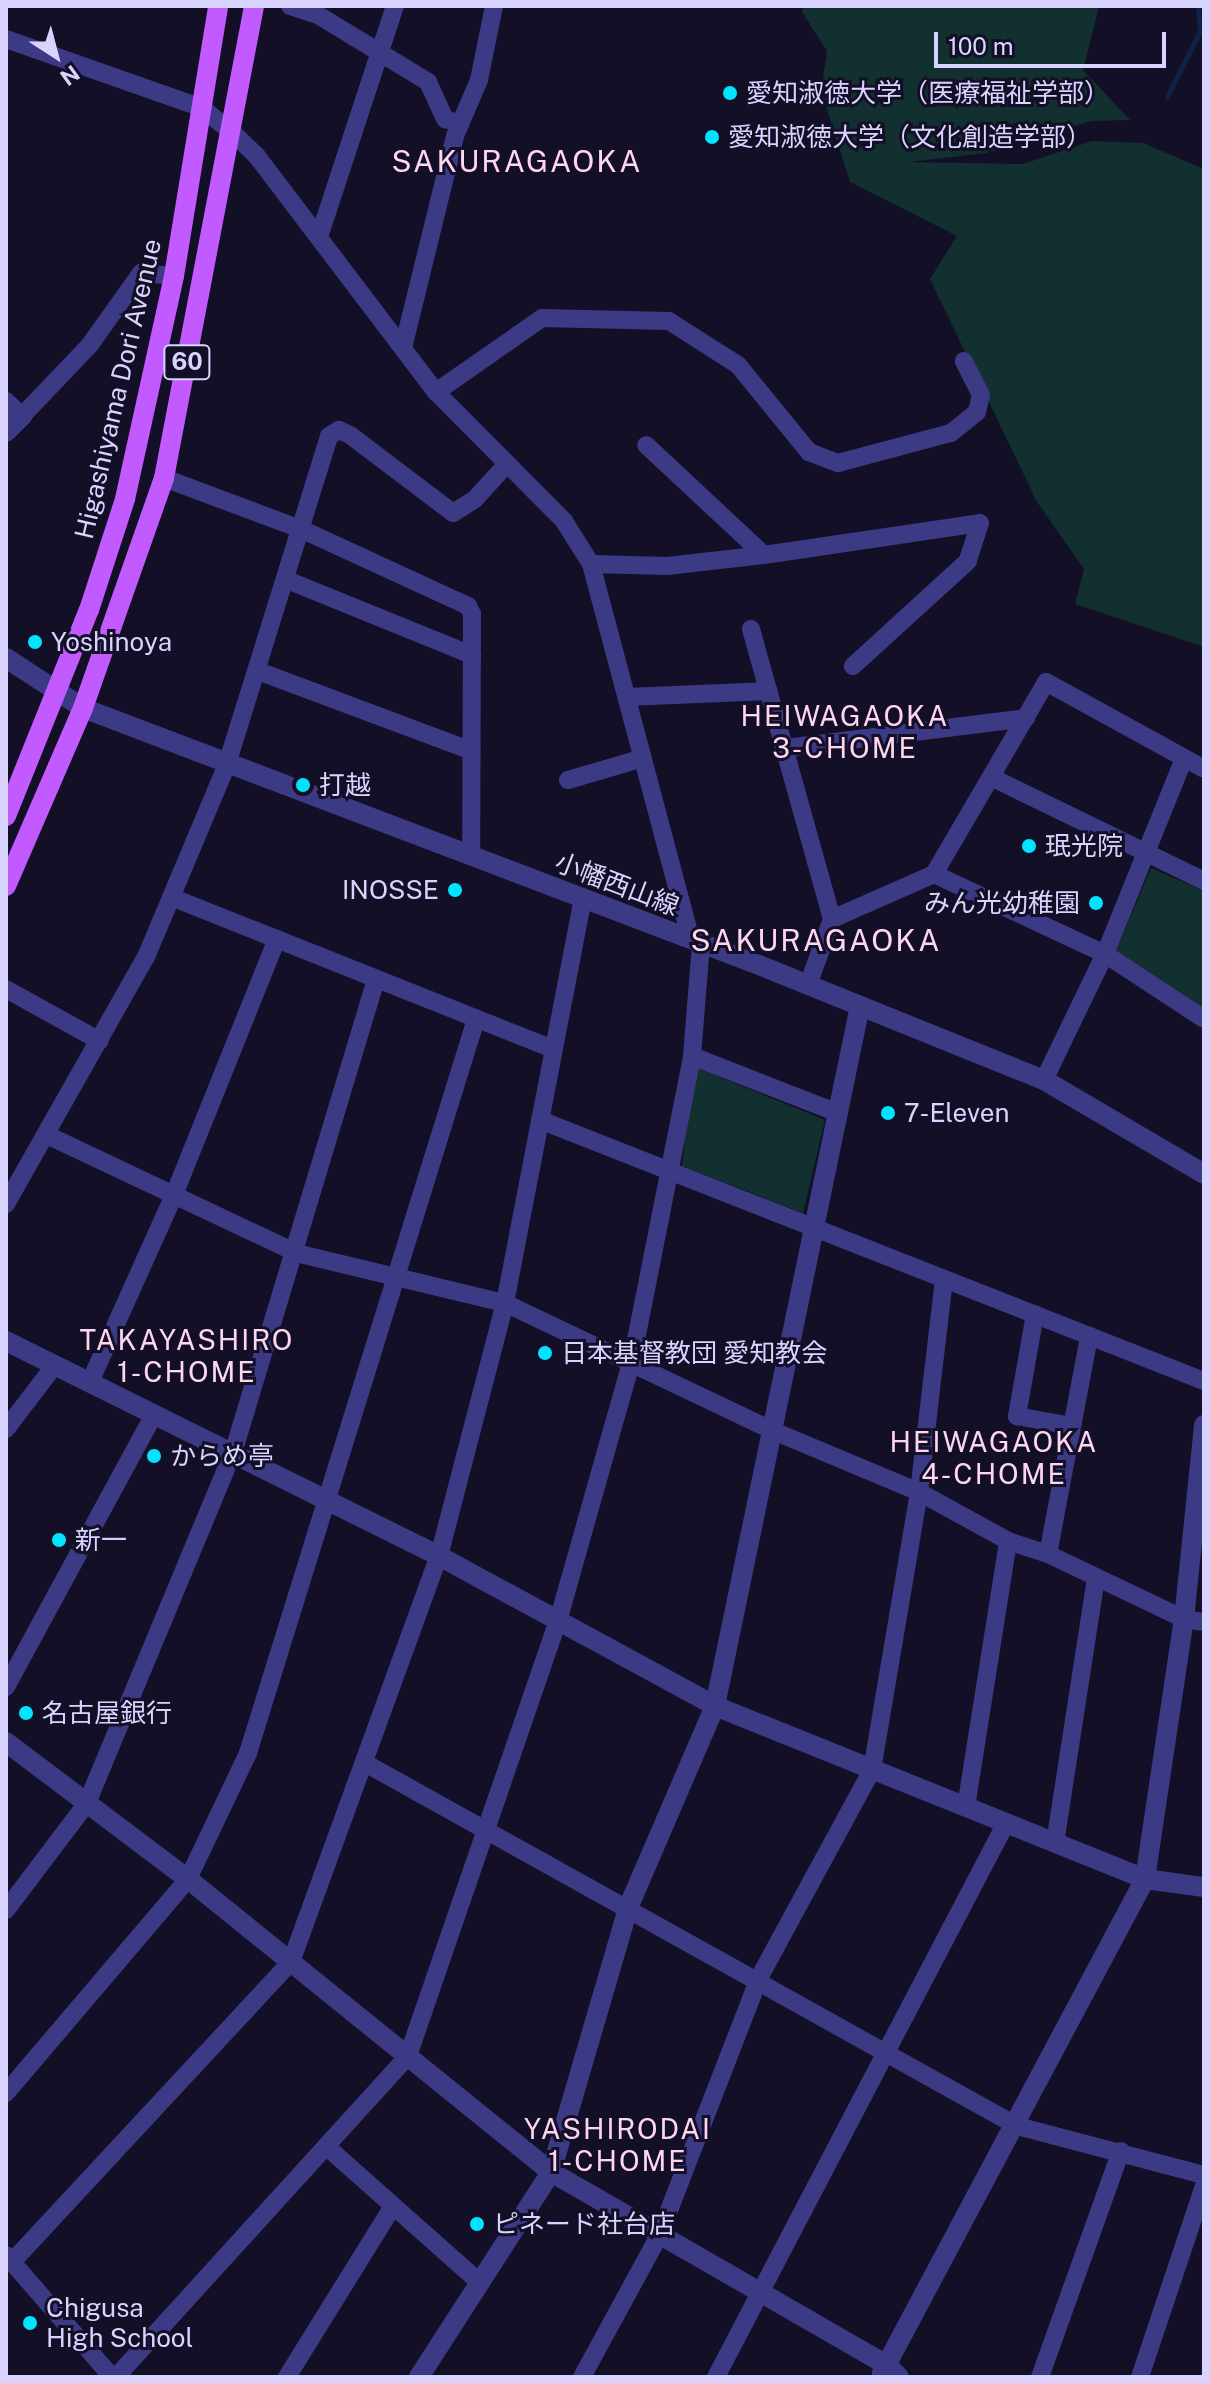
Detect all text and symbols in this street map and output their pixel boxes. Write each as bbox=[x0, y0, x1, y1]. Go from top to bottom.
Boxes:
north arrow bbox=[16, 16, 96, 96]
scale bar bbox=[938, 16, 1170, 66]
text: 100 m bbox=[948, 32, 1014, 60]
text: N bbox=[56, 60, 85, 91]
place label: 愛知淑徳大学（医療福祉学部） bbox=[746, 77, 1110, 109]
marker: 愛知淑徳大学（医療福祉学部） bbox=[721, 84, 739, 102]
place label: 愛知淑徳大学（文化創造学部） bbox=[728, 121, 1092, 153]
marker: 愛知淑徳大学（文化創造学部） bbox=[703, 128, 721, 146]
district label: SAKURAGAOKA bbox=[392, 143, 642, 179]
street label: Higashiyama Dori Avenue bbox=[68, 236, 168, 542]
road number: 60 bbox=[163, 342, 211, 382]
place label: Yoshinoya bbox=[51, 626, 172, 658]
marker: Yoshinoya bbox=[26, 633, 44, 651]
district label: HEIWAGAOKA 3-CHOME bbox=[741, 699, 949, 765]
place label: 打越 bbox=[319, 769, 371, 801]
marker: 打越 bbox=[294, 776, 312, 794]
place label: 珉光院 bbox=[1045, 830, 1123, 862]
marker: 珉光院 bbox=[1020, 837, 1038, 855]
street label: 小幡西山線 bbox=[551, 846, 683, 922]
place label: INOSSE bbox=[342, 874, 439, 906]
marker: INOSSE bbox=[446, 881, 464, 899]
place label: みん光幼稚園 bbox=[924, 887, 1080, 919]
marker: みん光幼稚園 bbox=[1087, 894, 1105, 912]
district label: SAKURAGAOKA bbox=[691, 922, 941, 958]
place label: 7-Eleven bbox=[904, 1097, 1009, 1129]
marker: 7-Eleven bbox=[879, 1104, 897, 1122]
district label: TAKAYASHIRO 1-CHOME bbox=[80, 1323, 294, 1389]
place label: 日本基督教団 愛知教会 bbox=[561, 1337, 827, 1369]
marker: 日本基督教団 愛知教会 bbox=[536, 1344, 554, 1362]
district label: HEIWAGAOKA 4-CHOME bbox=[890, 1425, 1098, 1491]
place label: からめ亭 bbox=[170, 1440, 274, 1472]
marker: からめ亭 bbox=[145, 1447, 163, 1465]
place label: 新一 bbox=[75, 1524, 127, 1556]
marker: 新一 bbox=[50, 1531, 68, 1549]
place label: 名古屋銀行 bbox=[42, 1697, 172, 1729]
marker: 名古屋銀行 bbox=[17, 1704, 35, 1722]
district label: YASHIRODAI 1-CHOME bbox=[524, 2112, 712, 2178]
place label: ピネード社台店 bbox=[493, 2208, 675, 2240]
marker: ピネード社台店 bbox=[468, 2215, 486, 2233]
place label: Chigusa High School bbox=[46, 2292, 193, 2354]
marker: Chigusa High School bbox=[21, 2314, 39, 2332]

